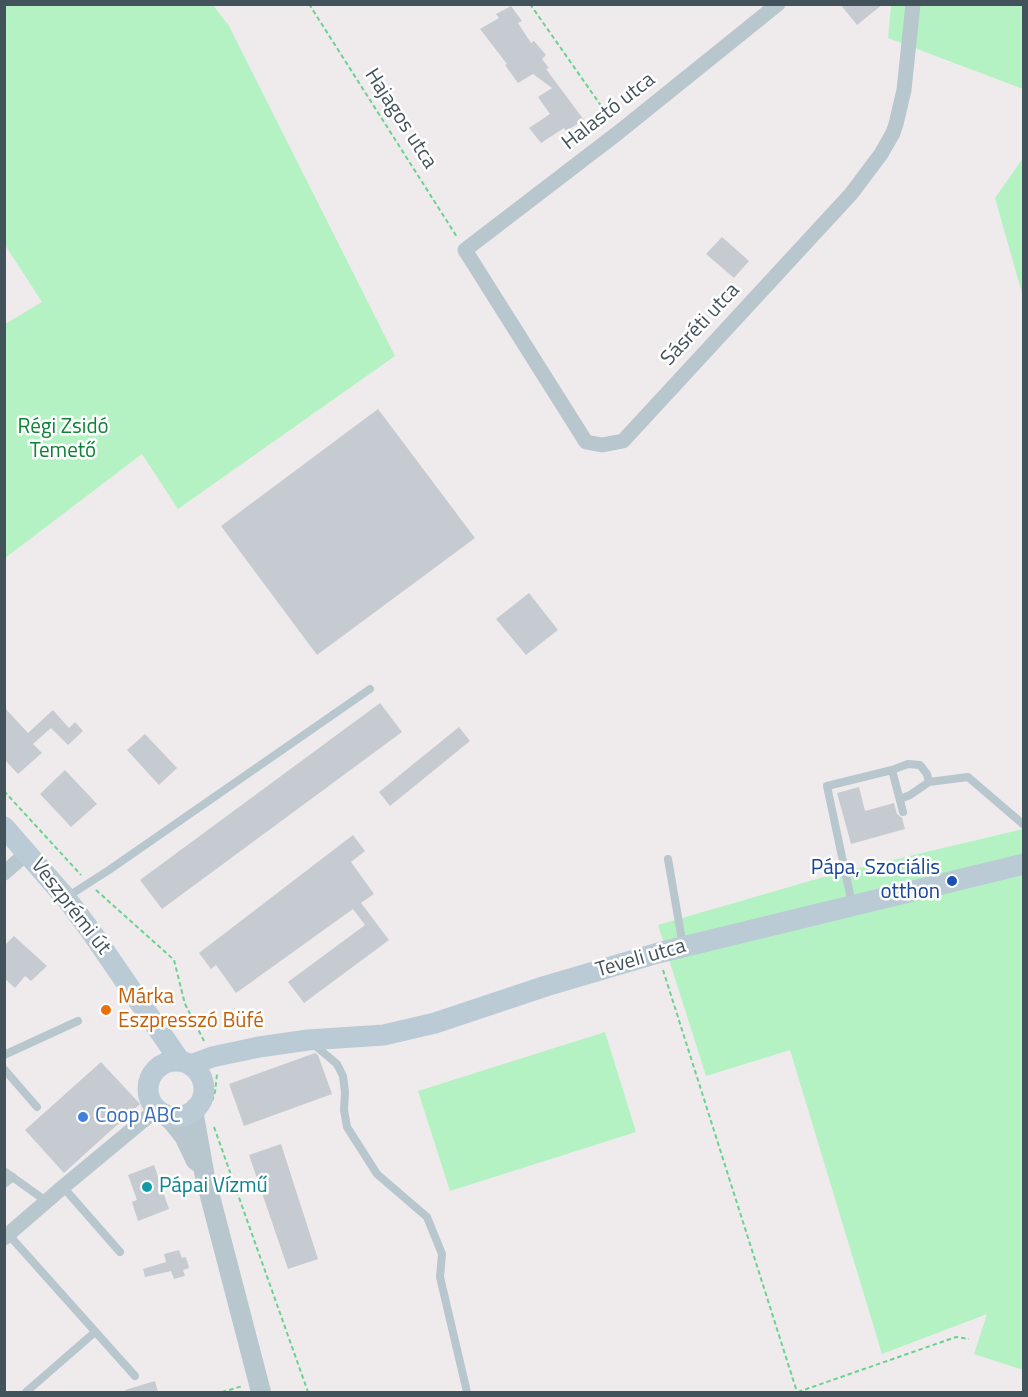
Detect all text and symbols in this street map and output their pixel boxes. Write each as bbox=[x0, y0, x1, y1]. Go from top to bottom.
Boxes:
street label: Hajagos utca bbox=[358, 64, 442, 174]
street label: Halastó utca bbox=[557, 68, 661, 156]
street label: Sásréti utca bbox=[656, 278, 746, 372]
park label: Régi Zsidó Temető bbox=[17, 415, 109, 465]
street label: Veszprémi út bbox=[25, 854, 115, 960]
place label: Pápa, Szociális otthon bbox=[811, 856, 940, 906]
marker: Pápa, Szociális otthon bbox=[945, 874, 959, 888]
street label: Teveli utca bbox=[593, 934, 689, 984]
place label: Márka Eszpresszó Büfé bbox=[118, 985, 264, 1035]
marker: Márka Eszpresszó Büfé bbox=[99, 1003, 113, 1017]
place label: Coop ABC bbox=[95, 1104, 181, 1130]
marker: Coop ABC bbox=[76, 1110, 90, 1124]
place label: Pápai Vízmű bbox=[159, 1174, 268, 1200]
marker: Pápai Vízmű bbox=[140, 1180, 154, 1194]

